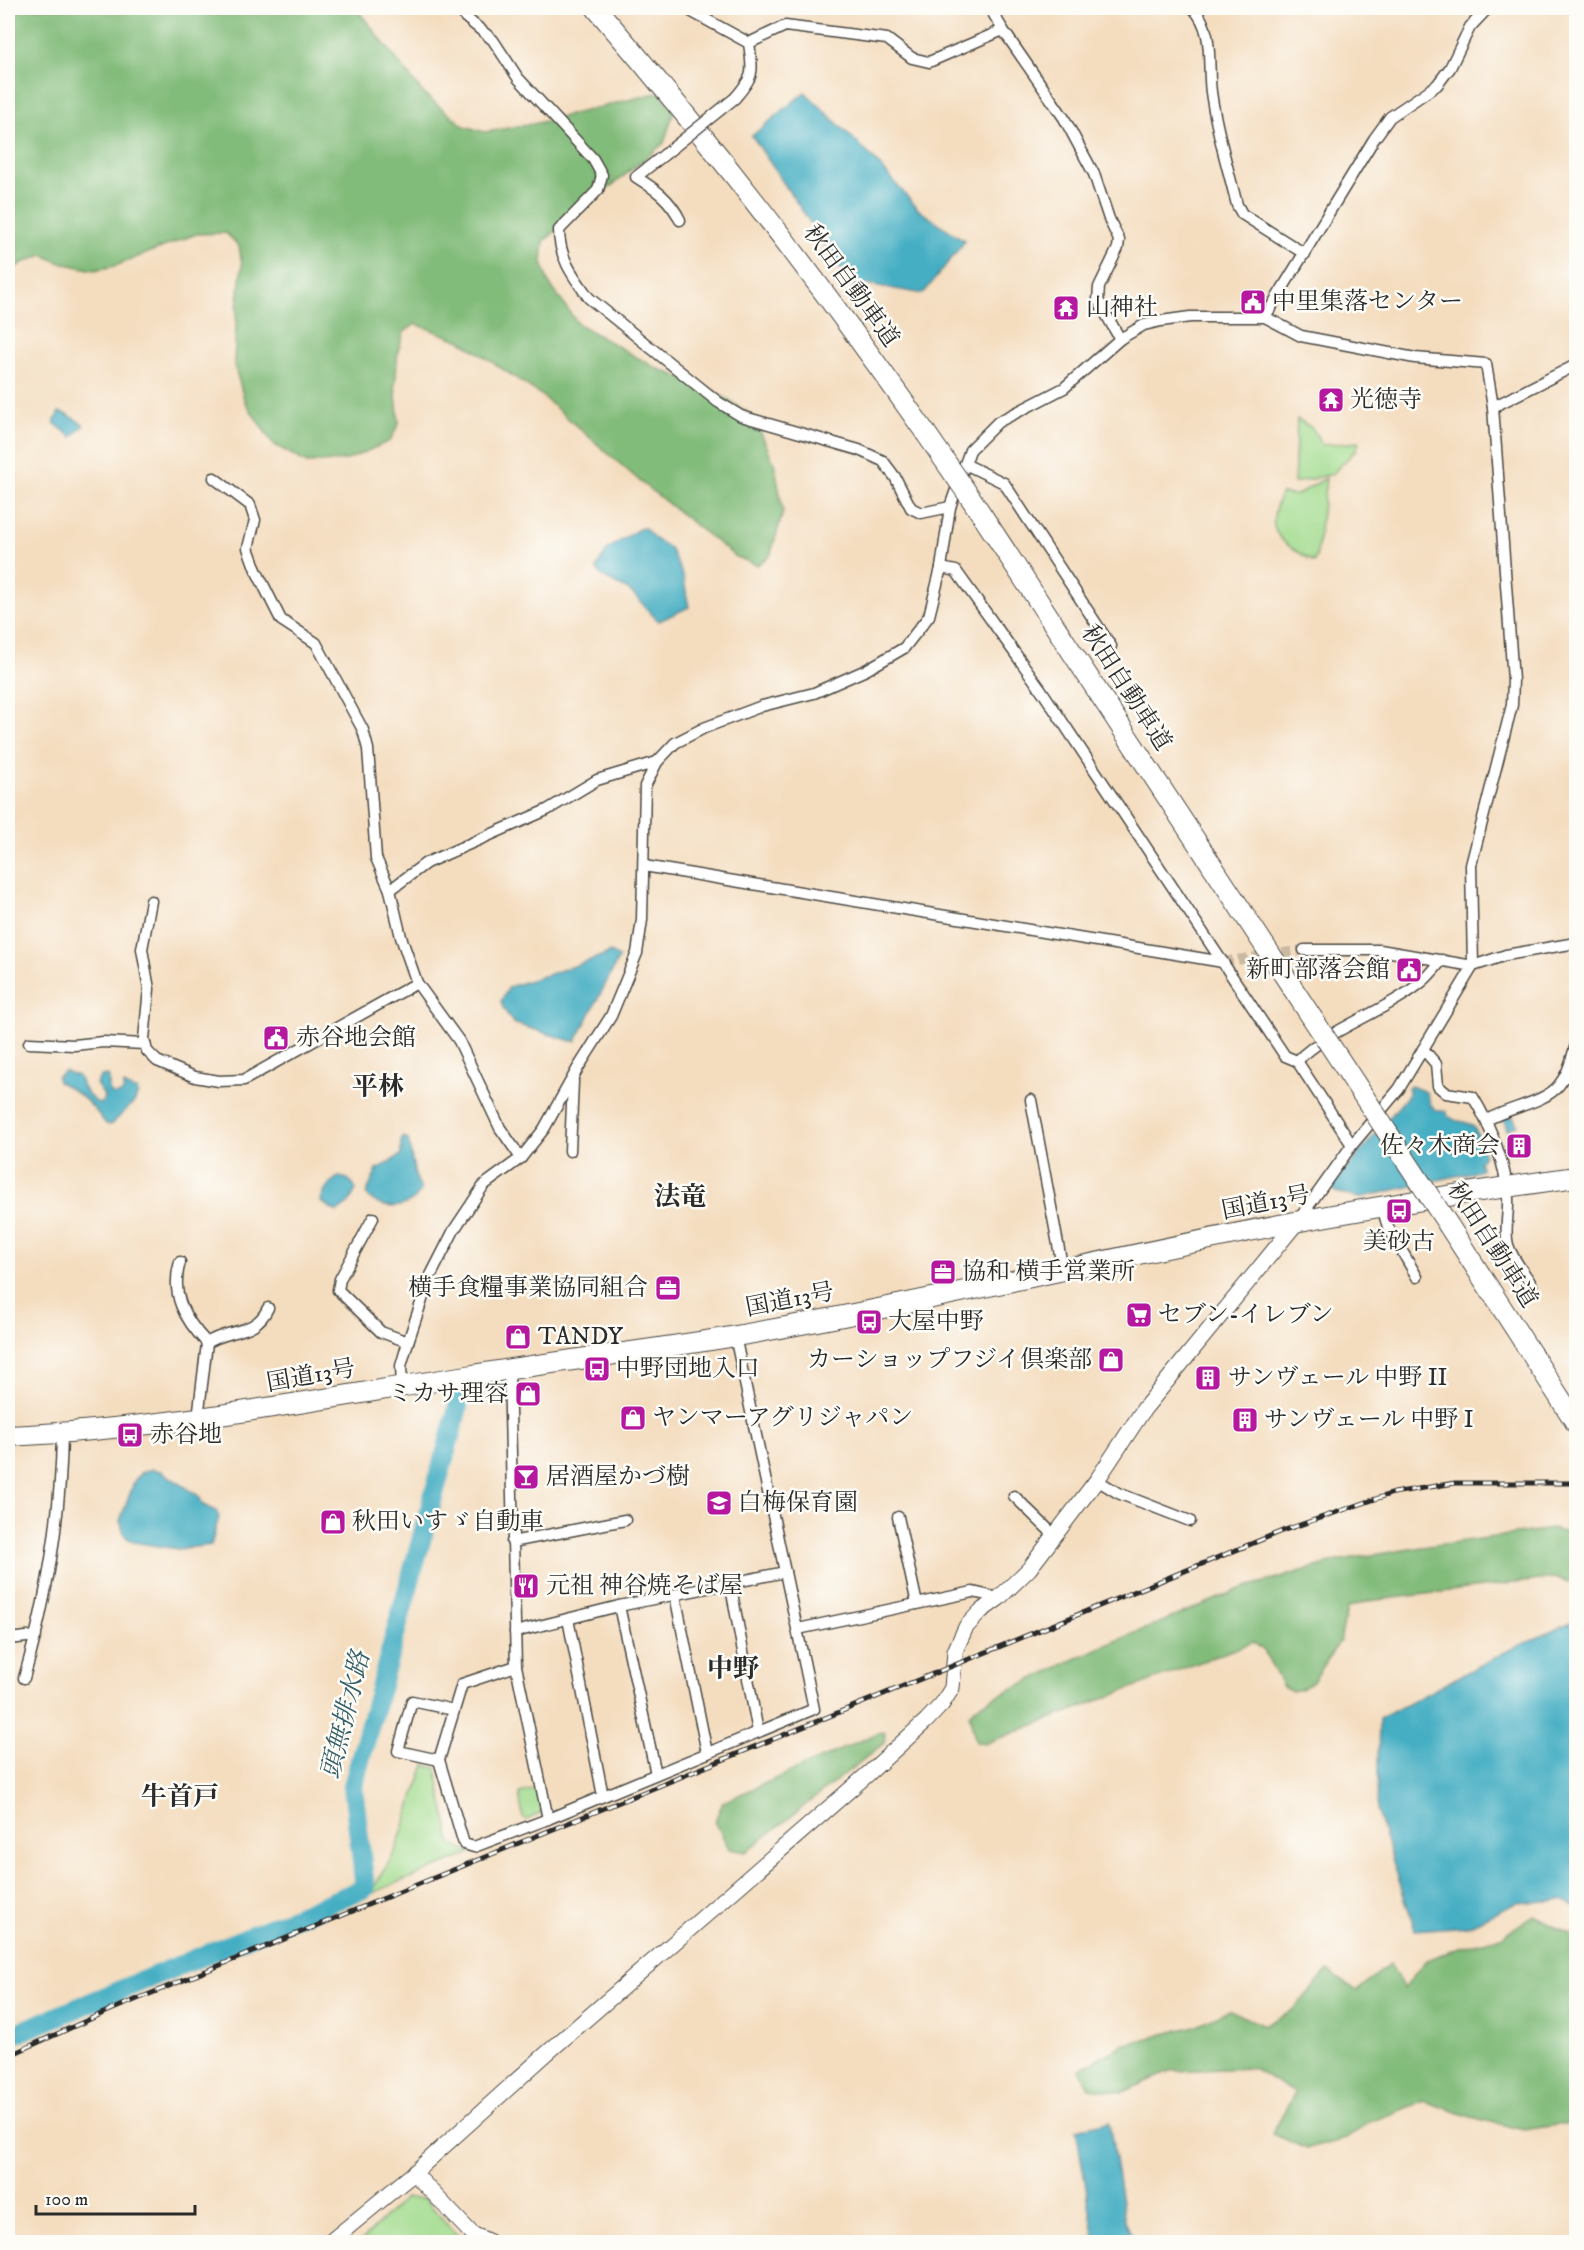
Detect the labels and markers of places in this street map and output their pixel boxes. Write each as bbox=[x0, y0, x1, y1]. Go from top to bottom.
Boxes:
public building icon: 中里集落センター bbox=[1238, 287, 1268, 317]
place label: 中里集落センター bbox=[1272, 287, 1463, 317]
temple icon: 山神社 bbox=[1051, 293, 1081, 323]
place label: 山神社 bbox=[1086, 293, 1158, 323]
temple icon: 光徳寺 bbox=[1316, 385, 1346, 415]
place label: 光徳寺 bbox=[1350, 385, 1422, 415]
place label: 新町部落会館 bbox=[1246, 955, 1390, 985]
public building icon: 新町部落会館 bbox=[1394, 955, 1424, 985]
public building icon: 赤谷地会館 bbox=[261, 1023, 291, 1053]
place label: 赤谷地会館 bbox=[296, 1023, 416, 1053]
place label: 佐々木商会 bbox=[1380, 1131, 1500, 1161]
building icon: 佐々木商会 bbox=[1504, 1131, 1534, 1161]
bus stop icon: 美砂古 bbox=[1384, 1196, 1414, 1226]
place label: 美砂古 bbox=[1363, 1227, 1435, 1257]
office icon: 協和 横手営業所 bbox=[928, 1257, 958, 1287]
place label: 協和 横手営業所 bbox=[962, 1257, 1135, 1287]
place label: 横手食糧事業協同組合 bbox=[408, 1273, 648, 1303]
office icon: 横手食糧事業協同組合 bbox=[653, 1273, 683, 1303]
supermarket icon: セブン-イレブン bbox=[1124, 1300, 1154, 1330]
place label: セブン-イレブン bbox=[1158, 1300, 1334, 1330]
bus stop icon: 大屋中野 bbox=[854, 1307, 884, 1337]
place label: 大屋中野 bbox=[888, 1307, 984, 1337]
shop icon: TANDY bbox=[503, 1322, 533, 1352]
place label: TANDY bbox=[538, 1322, 624, 1352]
place label: カーショップフジイ倶楽部 bbox=[807, 1345, 1092, 1375]
shop icon: カーショップフジイ倶楽部 bbox=[1096, 1345, 1126, 1375]
bus stop icon: 中野団地入口 bbox=[582, 1354, 612, 1384]
place label: 中野団地入口 bbox=[616, 1354, 760, 1384]
building icon: サンヴェール 中野 II bbox=[1193, 1363, 1223, 1393]
place label: サンヴェール 中野 II bbox=[1228, 1363, 1448, 1393]
place label: ミカサ理容 bbox=[388, 1379, 508, 1409]
shop icon: ミカサ理容 bbox=[513, 1379, 543, 1409]
shop icon: ヤンマーアグリジャパン bbox=[618, 1403, 648, 1433]
place label: ヤンマーアグリジャパン bbox=[652, 1403, 913, 1433]
building icon: サンヴェール 中野 I bbox=[1230, 1405, 1260, 1435]
place label: サンヴェール 中野 I bbox=[1264, 1405, 1474, 1435]
bus stop icon: 赤谷地 bbox=[115, 1420, 145, 1450]
place label: 赤谷地 bbox=[150, 1420, 222, 1450]
bar icon: 居酒屋かづ樹 bbox=[511, 1462, 541, 1492]
place label: 居酒屋かづ樹 bbox=[546, 1462, 690, 1492]
school or university icon: 白梅保育園 bbox=[704, 1488, 734, 1518]
place label: 白梅保育園 bbox=[738, 1488, 858, 1518]
shop icon: 秋田いすゞ自動車 bbox=[318, 1507, 348, 1537]
place label: 秋田いすゞ自動車 bbox=[352, 1507, 544, 1537]
restaurant icon: 元祖 神谷焼そば屋 bbox=[511, 1571, 541, 1601]
place label: 元祖 神谷焼そば屋 bbox=[546, 1571, 743, 1601]

